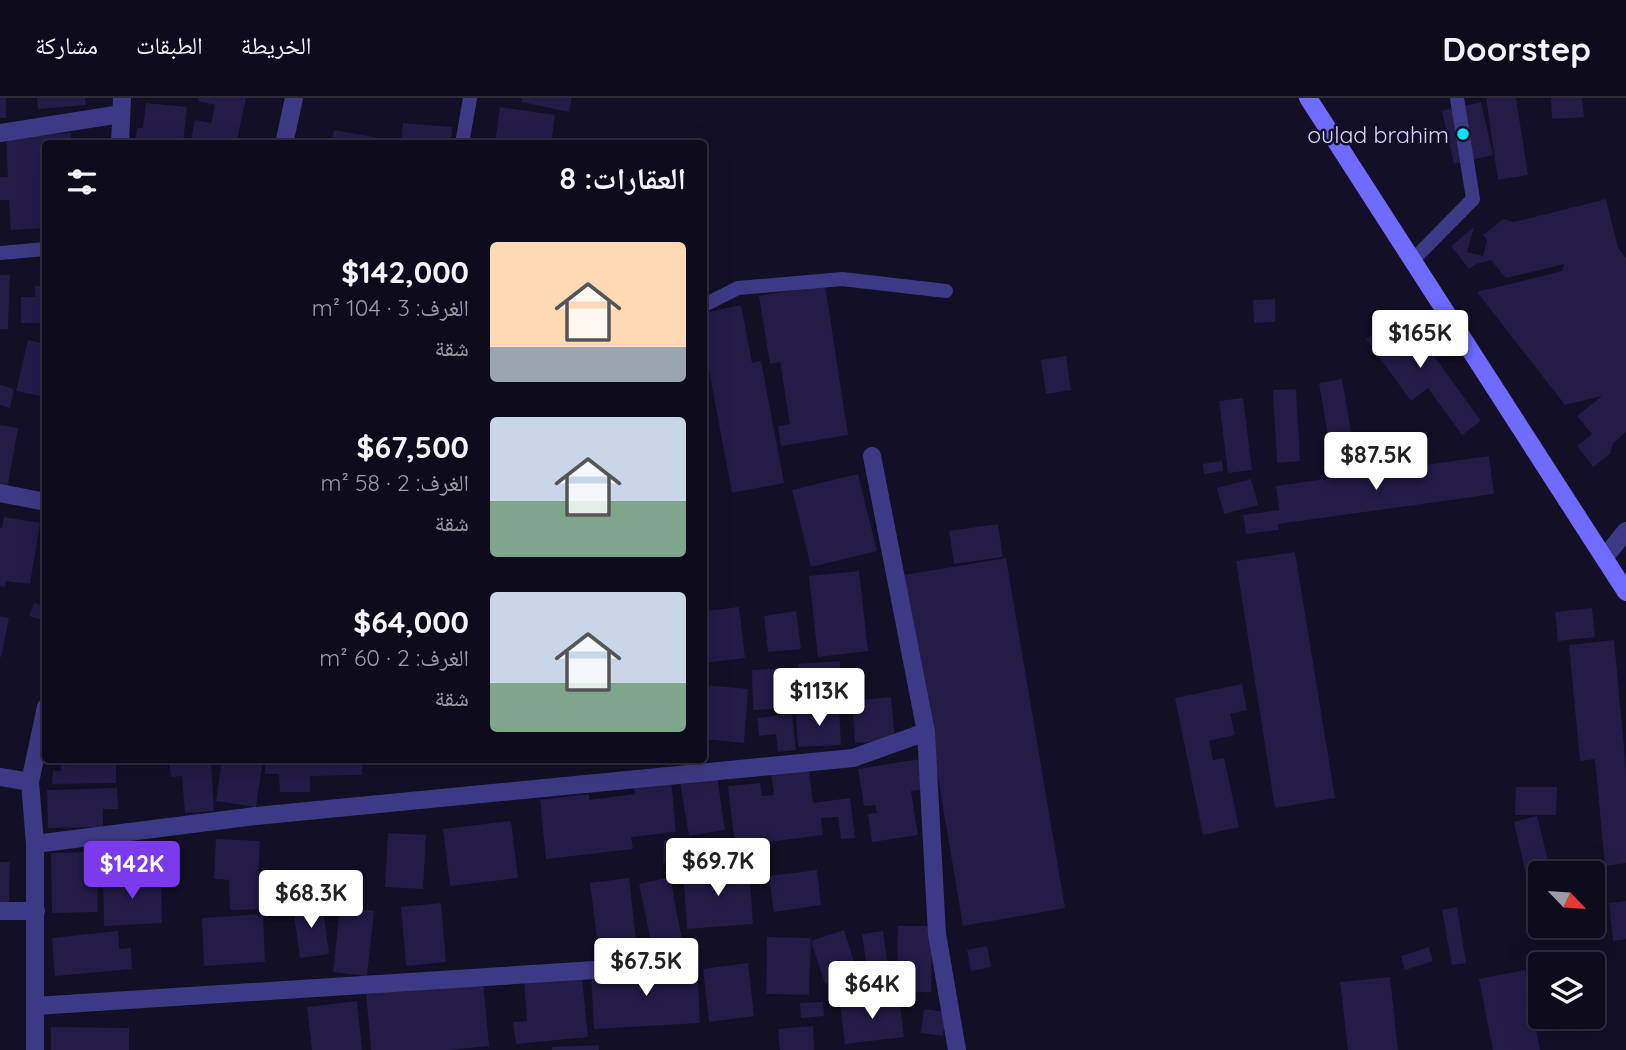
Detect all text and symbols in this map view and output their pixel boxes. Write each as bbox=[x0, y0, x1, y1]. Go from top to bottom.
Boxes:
text: Doorstep bbox=[1442, 28, 1591, 69]
text: مشاركة bbox=[35, 30, 98, 60]
text: الطبقات bbox=[136, 30, 203, 60]
text: الخريطة bbox=[241, 30, 311, 60]
place label: oulad brahim bbox=[1307, 120, 1449, 149]
marker: oulad brahim bbox=[1455, 126, 1471, 142]
text: العقارات: 8 bbox=[559, 159, 686, 197]
icon: filters bbox=[63, 163, 101, 201]
text: $142,000 bbox=[341, 253, 469, 291]
icon: home bbox=[546, 270, 630, 354]
text: الغرف: 3 · 104 m² bbox=[312, 293, 469, 322]
pin: $165K bbox=[1371, 310, 1469, 370]
text: $165K bbox=[1388, 318, 1452, 347]
text: شقة bbox=[435, 333, 469, 362]
text: $67,500 bbox=[357, 428, 469, 466]
pin: $87.5K bbox=[1319, 432, 1433, 492]
text: $87.5K bbox=[1340, 440, 1412, 469]
icon: home bbox=[546, 445, 630, 529]
text: الغرف: 2 · 58 m² bbox=[320, 468, 469, 497]
text: شقة bbox=[435, 508, 469, 537]
text: $64,000 bbox=[353, 603, 469, 641]
icon: home bbox=[546, 620, 630, 704]
text: الغرف: 2 · 60 m² bbox=[319, 643, 469, 672]
pin: $113K bbox=[770, 668, 868, 728]
text: $113K bbox=[789, 676, 849, 705]
text: شقة bbox=[435, 683, 469, 712]
pin: $69.7K bbox=[661, 838, 775, 898]
pin: $142K bbox=[83, 842, 181, 901]
text: $69.7K bbox=[682, 846, 754, 875]
text: $142K bbox=[100, 849, 164, 878]
north arrow bbox=[1528, 861, 1605, 938]
map controls bbox=[1528, 861, 1605, 1029]
pin: $68.3K bbox=[254, 870, 368, 930]
text: $68.3K bbox=[275, 878, 347, 907]
pin: $67.5K bbox=[589, 939, 703, 998]
text: $67.5K bbox=[610, 946, 682, 975]
button: layers bbox=[1528, 952, 1605, 1029]
pin: $64K bbox=[831, 962, 913, 1021]
text: $64K bbox=[844, 969, 900, 998]

